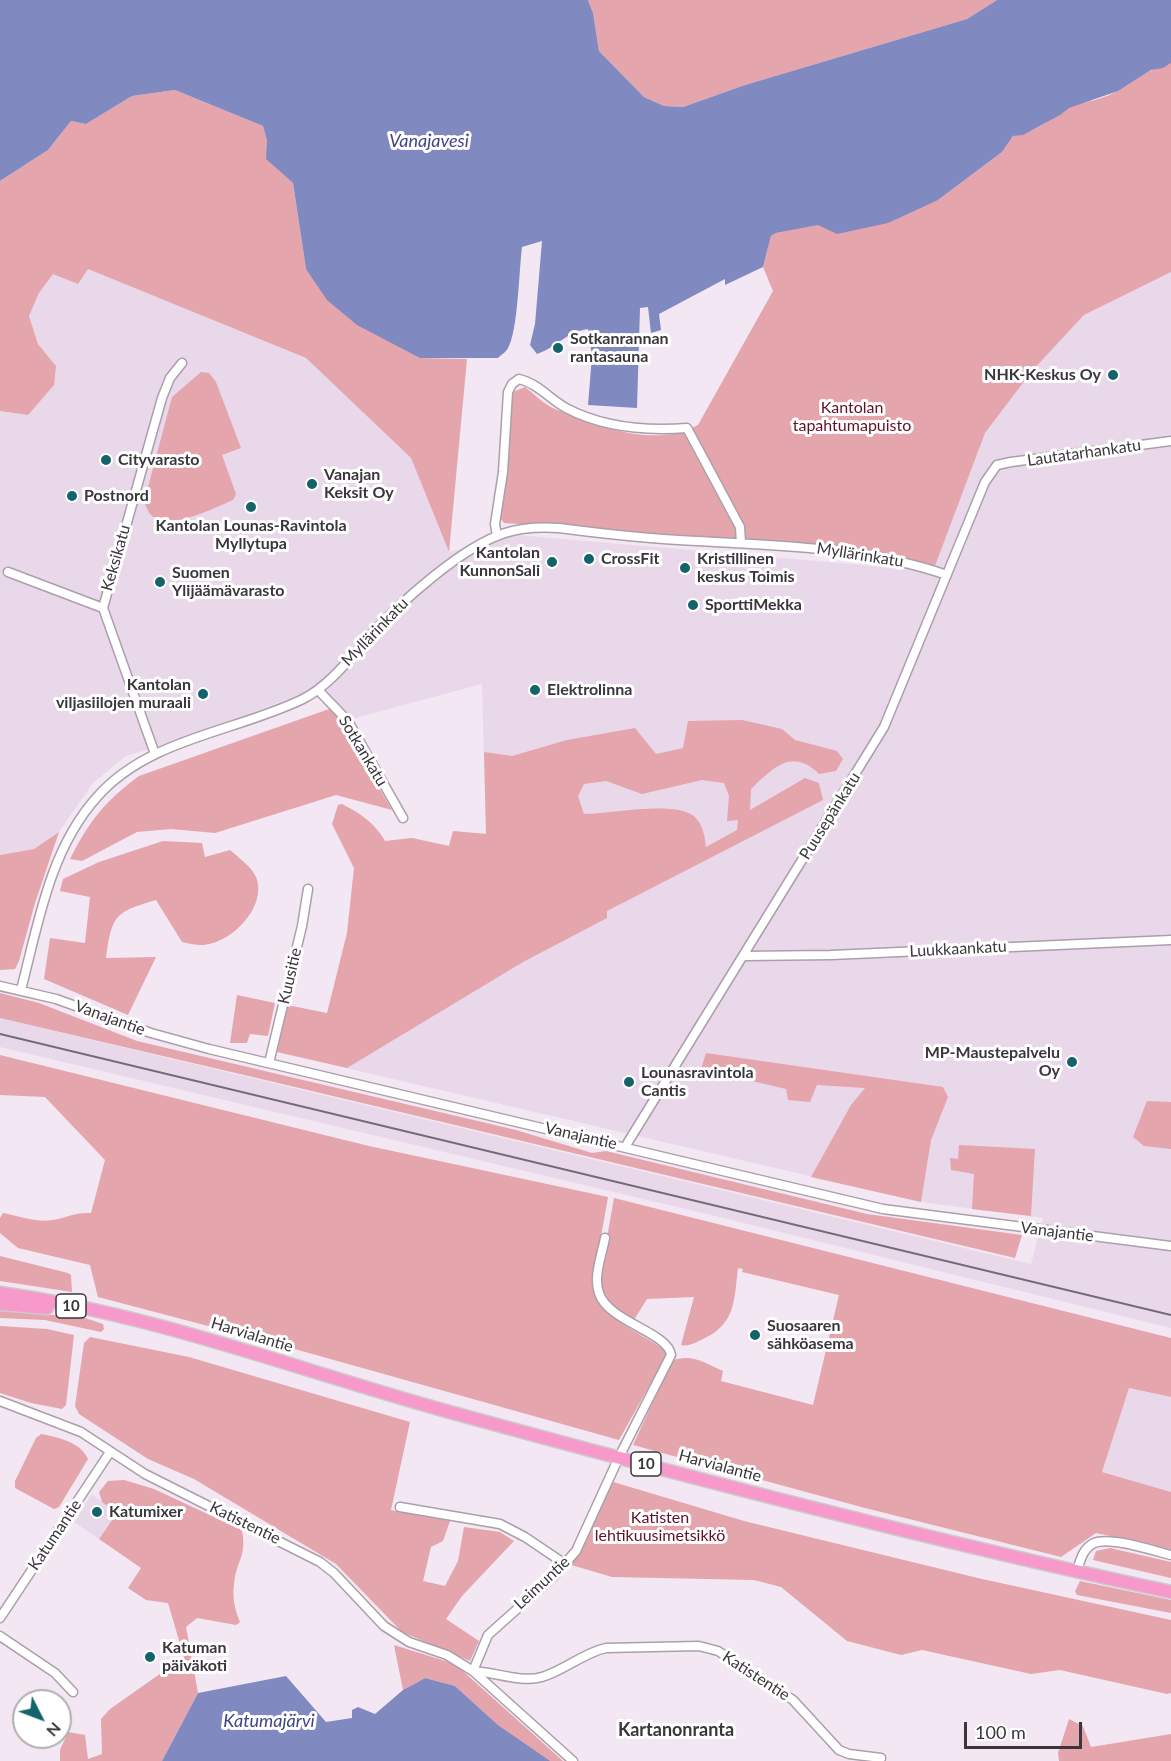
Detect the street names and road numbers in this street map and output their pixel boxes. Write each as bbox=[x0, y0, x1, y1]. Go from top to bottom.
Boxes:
street label: Lautatarhankatu bbox=[1026, 436, 1142, 470]
street label: Keksikatu bbox=[97, 523, 135, 593]
street label: Myllärinkatu bbox=[815, 539, 905, 571]
street label: Myllärinkatu bbox=[338, 594, 412, 670]
street label: Sotkankatu bbox=[334, 712, 392, 790]
street label: Puusepänkatu bbox=[796, 769, 864, 863]
street label: Luukkaankatu bbox=[909, 937, 1007, 961]
street label: Kuusitie bbox=[274, 946, 306, 1006]
street label: Vanajantie bbox=[72, 996, 148, 1040]
street label: Vanajantie bbox=[543, 1118, 619, 1154]
street label: Vanajantie bbox=[1019, 1218, 1095, 1246]
road number: 10 bbox=[56, 1294, 86, 1318]
street label: Harvialantie bbox=[209, 1313, 295, 1357]
street label: Harvialantie bbox=[677, 1446, 763, 1486]
road number: 10 bbox=[631, 1452, 661, 1476]
street label: Katumantie bbox=[24, 1496, 86, 1574]
street label: Katistentie bbox=[206, 1498, 284, 1548]
street label: Leimuntie bbox=[510, 1552, 574, 1614]
street label: Katistentie bbox=[719, 1647, 793, 1705]

